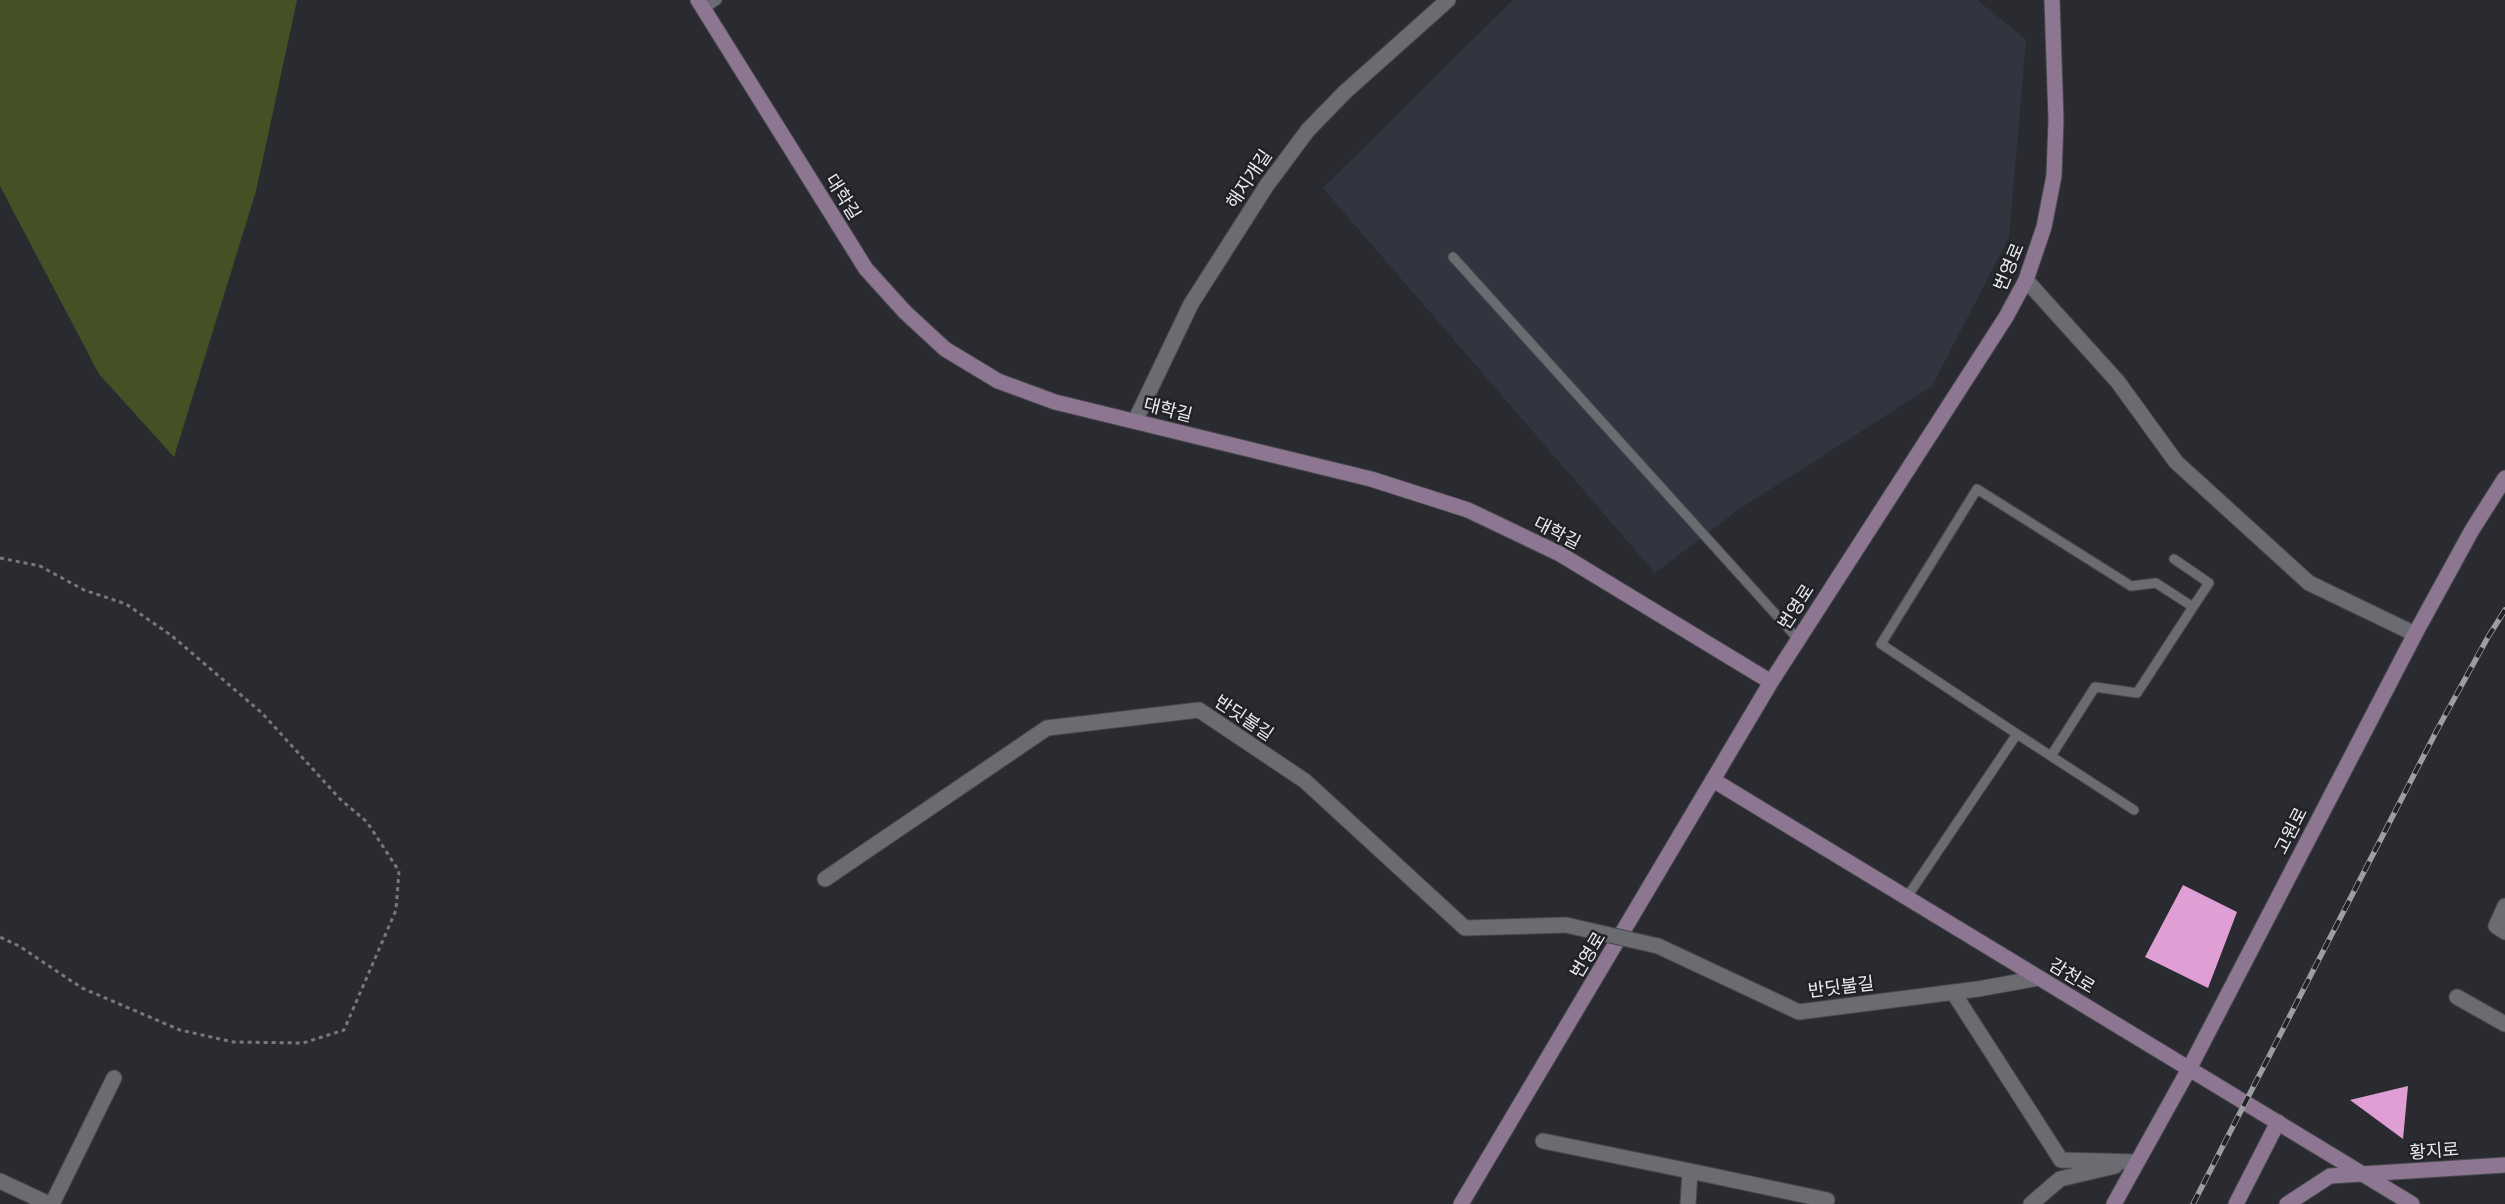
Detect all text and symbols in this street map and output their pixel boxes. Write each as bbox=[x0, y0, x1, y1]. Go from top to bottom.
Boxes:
street label: 해지개길 bbox=[1222, 146, 1276, 212]
street label: 대학길 bbox=[821, 170, 865, 224]
street label: 번영로 bbox=[1989, 240, 2029, 294]
street label: 대학길 bbox=[1141, 394, 1195, 426]
street label: 대학길 bbox=[1530, 512, 1584, 554]
street label: 번영로 bbox=[1773, 580, 1819, 634]
street label: 반딧불길 bbox=[1211, 691, 1277, 745]
street label: 고원로 bbox=[2270, 804, 2312, 858]
street label: 번영로 bbox=[1566, 928, 1610, 982]
street label: 감천로 bbox=[2045, 954, 2099, 998]
street label: 반딧불길 bbox=[1807, 972, 1875, 1002]
street label: 황지로 bbox=[2408, 1138, 2460, 1164]

